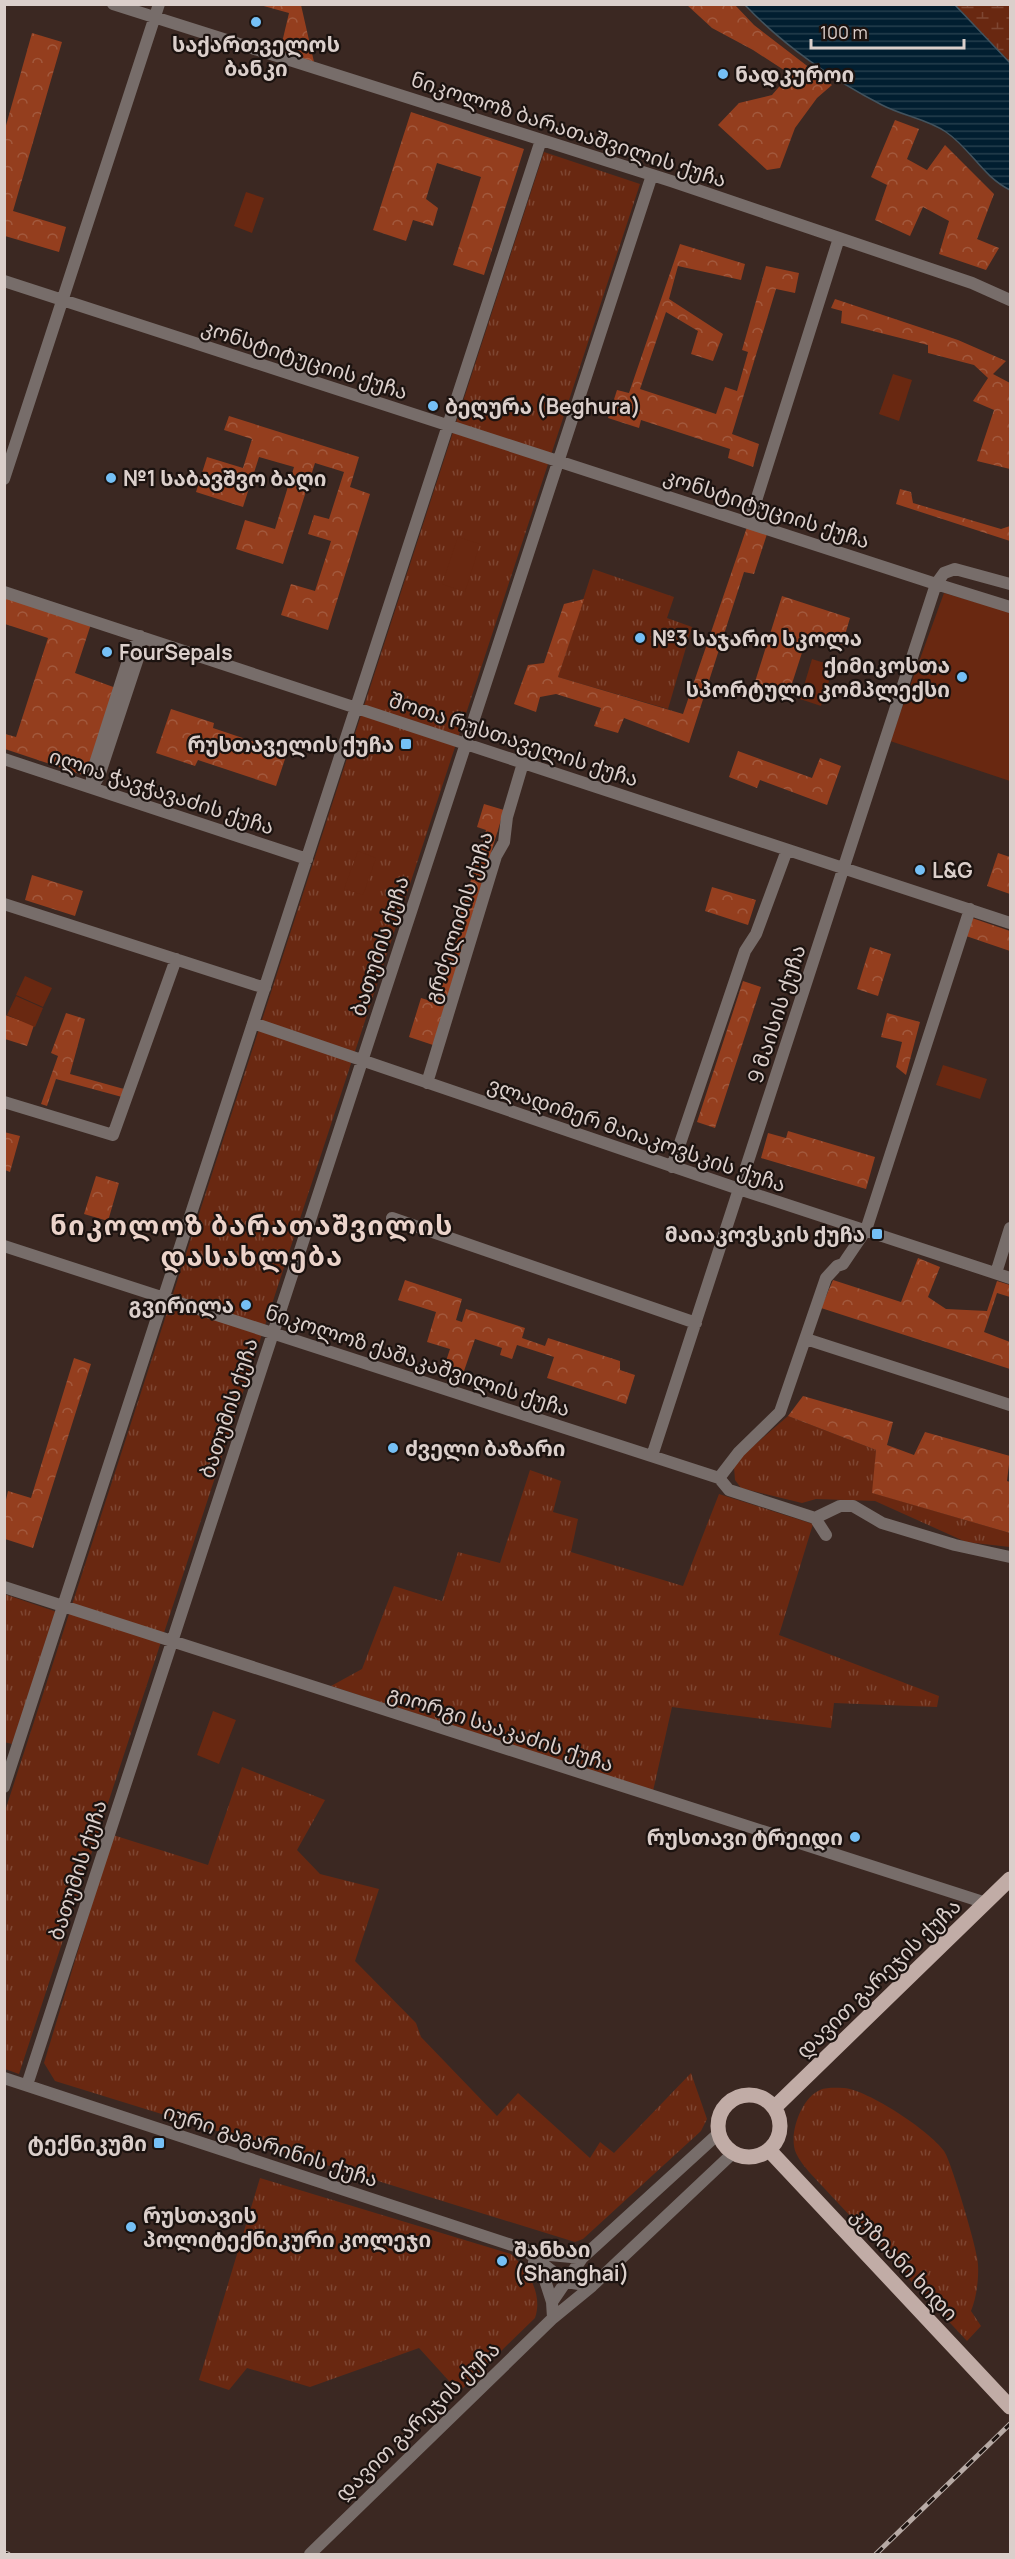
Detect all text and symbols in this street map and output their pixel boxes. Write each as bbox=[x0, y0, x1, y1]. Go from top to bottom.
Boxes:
scale bar bbox=[811, 12, 964, 50]
marker: საქართველოს ბანკი bbox=[249, 15, 263, 29]
text: 100 m bbox=[820, 20, 868, 44]
place label: საქართველოს ბანკი bbox=[172, 30, 340, 82]
place label: ნადკუროი bbox=[735, 60, 854, 88]
street label: ნიკოლოზ ბარათაშვილის ქუჩა bbox=[408, 65, 730, 193]
marker: ნადკუროი bbox=[716, 67, 730, 81]
street label: კონსტიტუციის ქუჩა bbox=[198, 312, 412, 406]
place label: ბეღურა (Beghura) bbox=[445, 392, 641, 420]
marker: ბეღურა (Beghura) bbox=[426, 399, 440, 413]
street label: კონსტიტუციის ქუჩა bbox=[660, 461, 874, 555]
place label: №1 საბავშვო ბაღი bbox=[123, 464, 326, 492]
marker: №1 საბავშვო ბაღი bbox=[104, 471, 118, 485]
place label: №3 საჯარო სკოლა bbox=[652, 624, 862, 652]
marker: №3 საჯარო სკოლა bbox=[633, 631, 647, 645]
place label: FourSepals bbox=[119, 638, 233, 666]
marker: FourSepals bbox=[100, 645, 114, 659]
place label: ქიმიკოსთა სპორტული კომპლექსი bbox=[686, 651, 950, 703]
marker: ქიმიკოსთა სპორტული კომპლექსი bbox=[955, 670, 969, 684]
street label: შოთა რუსთაველის ქუჩა bbox=[386, 685, 642, 793]
place label: რუსთაველის ქუჩა bbox=[188, 730, 394, 758]
marker: რუსთაველის ქუჩა bbox=[399, 737, 413, 751]
street label: ილია ჭავჭავაძის ქუჩა bbox=[46, 741, 278, 841]
street label: გრძელიძის ქუჩა bbox=[417, 827, 499, 1007]
place label: L&G bbox=[932, 856, 973, 884]
marker: L&G bbox=[913, 863, 927, 877]
street label: ბათუმის ქუჩა bbox=[343, 872, 415, 1020]
street label: 9 მაისის ქუჩა bbox=[740, 941, 812, 1087]
street label: ვლადიმერ მაიაკოვსკის ქუჩა bbox=[484, 1070, 790, 1198]
district label: ნიკოლოზ ბარათაშვილის დასახლება bbox=[50, 1206, 454, 1274]
place label: მაიაკოვსკის ქუჩა bbox=[665, 1220, 865, 1248]
marker: მაიაკოვსკის ქუჩა bbox=[870, 1227, 884, 1241]
place label: გვირილა bbox=[129, 1291, 234, 1319]
street label: ნიკოლოზ ქაშაკაშვილის ქუჩა bbox=[262, 1297, 574, 1423]
marker: გვირილა bbox=[239, 1298, 253, 1312]
street label: ბათუმის ქუჩა bbox=[192, 1334, 264, 1482]
place label: ძველი ბაზარი bbox=[405, 1434, 565, 1462]
marker: ძველი ბაზარი bbox=[386, 1441, 400, 1455]
street label: გიორგი სააკაძის ქუჩა bbox=[384, 1678, 618, 1778]
street label: ბათუმის ქუჩა bbox=[41, 1796, 113, 1944]
place label: რუსთავი ტრეიდი bbox=[647, 1823, 843, 1851]
marker: რუსთავი ტრეიდი bbox=[848, 1830, 862, 1844]
street label: დავით გარეჯის ქუჩა bbox=[790, 1892, 966, 2064]
street label: იური გაგარინის ქუჩა bbox=[160, 2097, 382, 2193]
place label: ტექნიკუმი bbox=[28, 2129, 147, 2157]
marker: ტექნიკუმი bbox=[152, 2136, 166, 2150]
place label: რუსთავის პოლიტექნიკური კოლეჯი bbox=[143, 2201, 431, 2253]
street label: კუზიანი ხიდი bbox=[845, 2201, 965, 2327]
marker: რუსთავის პოლიტექნიკური კოლეჯი bbox=[124, 2220, 138, 2234]
place label: შანხაი (Shanghai) bbox=[514, 2235, 629, 2287]
marker: შანხაი (Shanghai) bbox=[495, 2254, 509, 2268]
street label: დავით გარეჯის ქუჩა bbox=[329, 2335, 505, 2507]

